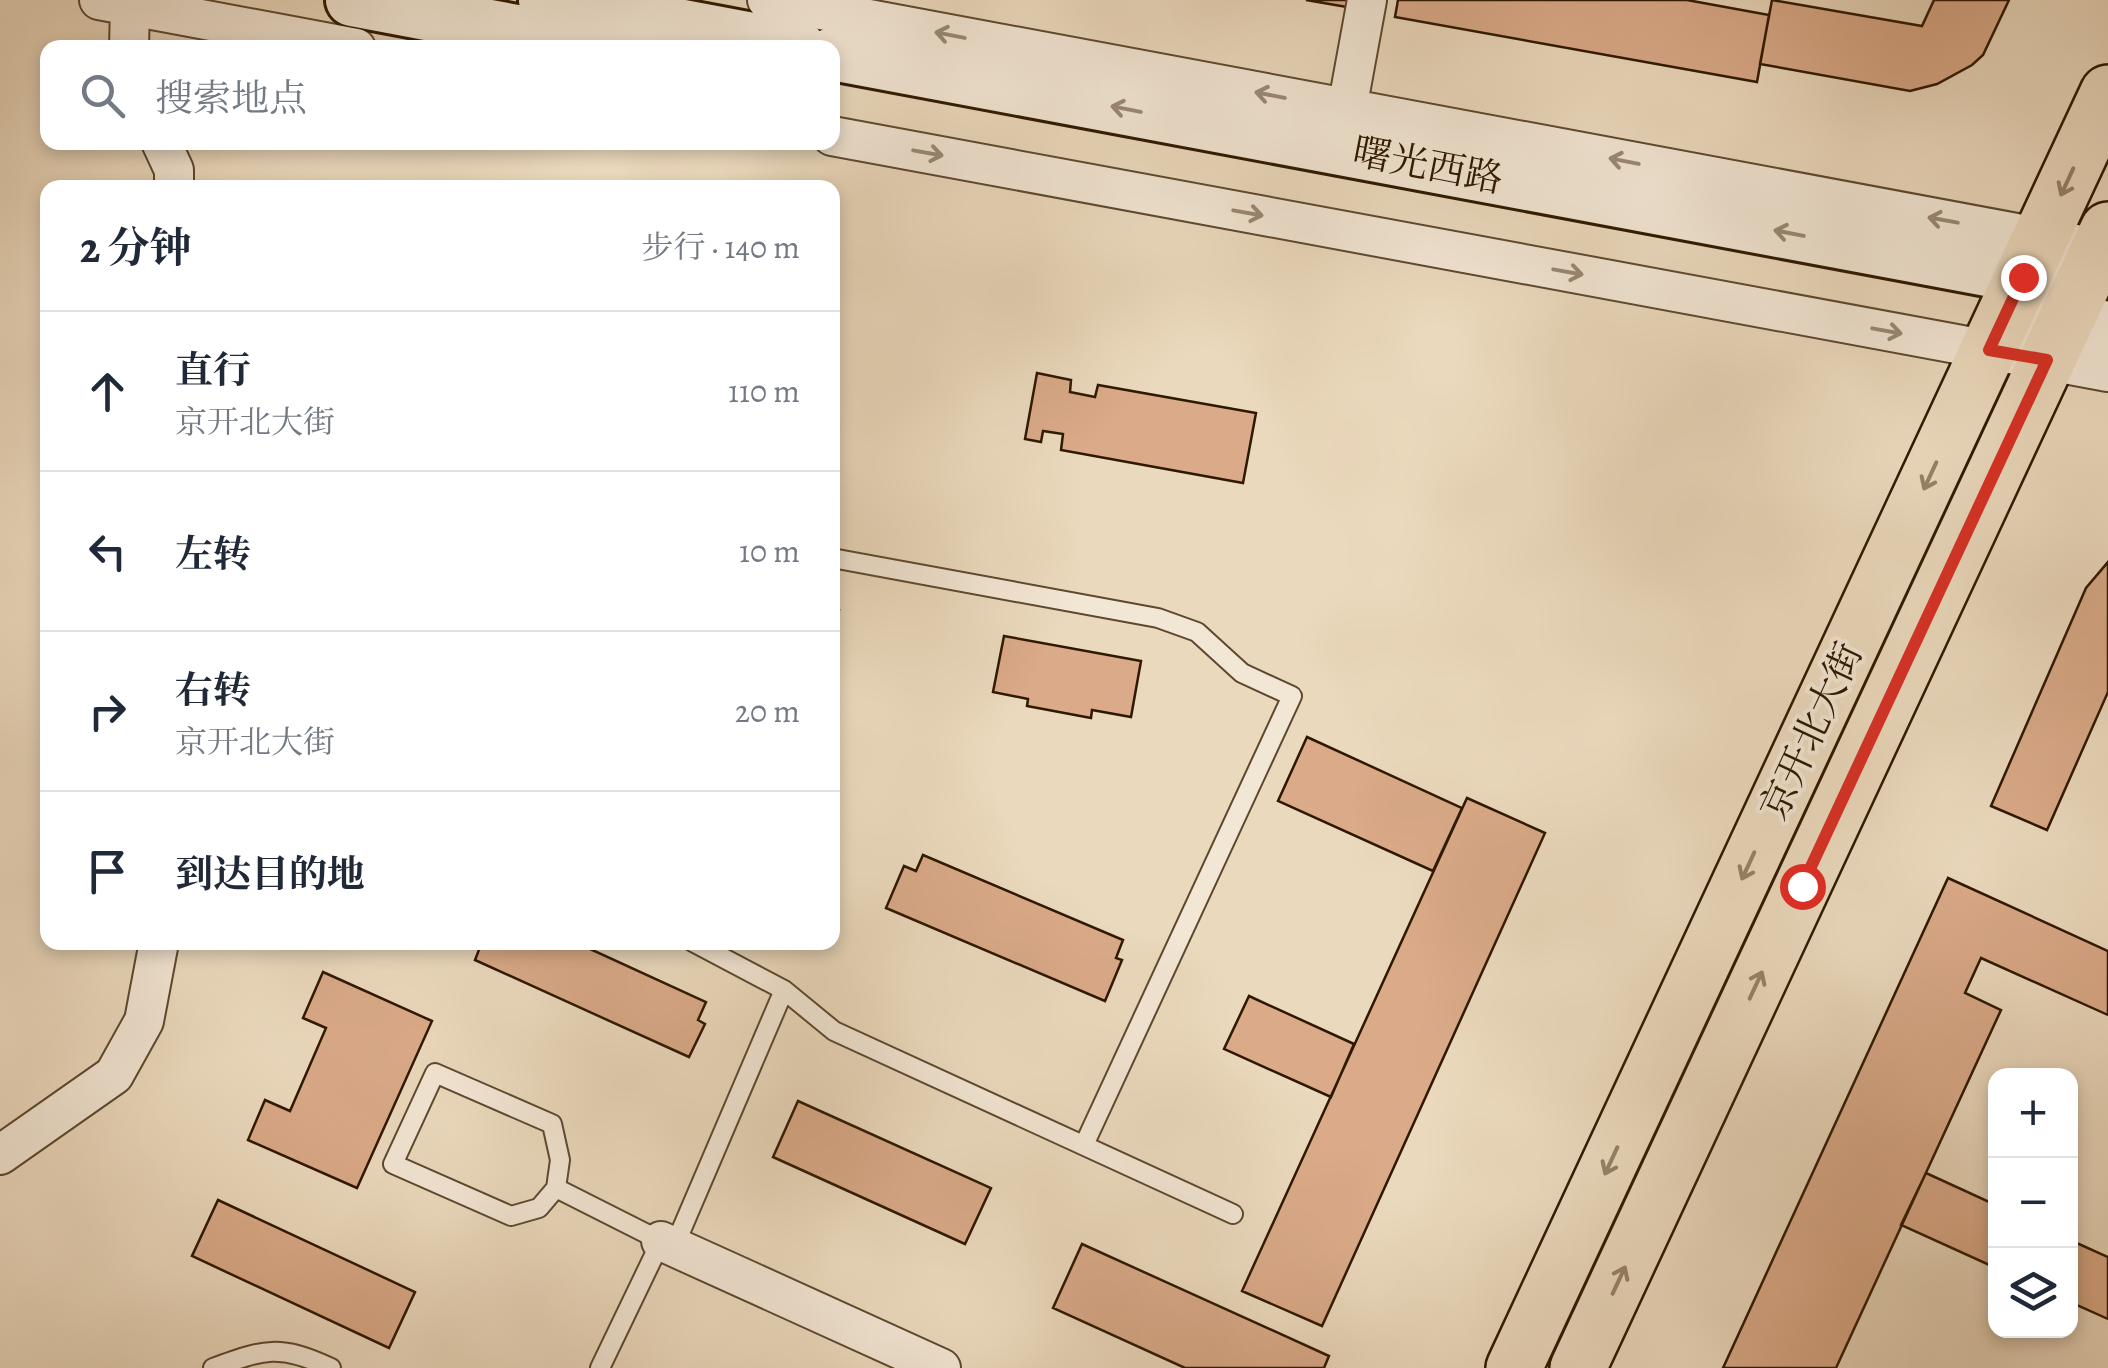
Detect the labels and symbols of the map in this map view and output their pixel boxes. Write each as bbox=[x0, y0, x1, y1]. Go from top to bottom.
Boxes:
one-way arrow bbox=[935, 24, 967, 43]
one-way arrow bbox=[1255, 84, 1287, 103]
one-way arrow bbox=[1111, 98, 1143, 117]
street label: 曙光西路 bbox=[1348, 125, 1508, 205]
one-way arrow bbox=[912, 145, 944, 164]
one-way arrow bbox=[1608, 151, 1640, 170]
one-way arrow bbox=[2056, 166, 2075, 196]
one-way arrow bbox=[1231, 204, 1263, 223]
one-way arrow bbox=[1927, 210, 1960, 229]
one-way arrow bbox=[1773, 223, 1806, 242]
route end bbox=[2001, 255, 2047, 301]
one-way arrow bbox=[1551, 263, 1583, 282]
one-way arrow bbox=[1870, 322, 1903, 341]
one-way arrow bbox=[1919, 460, 1938, 490]
street label: 京开北大街 bbox=[1747, 634, 1875, 828]
one-way arrow bbox=[1738, 850, 1756, 881]
route start bbox=[1780, 864, 1826, 910]
one-way arrow bbox=[1748, 971, 1767, 1001]
one-way arrow bbox=[1600, 1145, 1619, 1175]
one-way arrow bbox=[1611, 1265, 1629, 1295]

